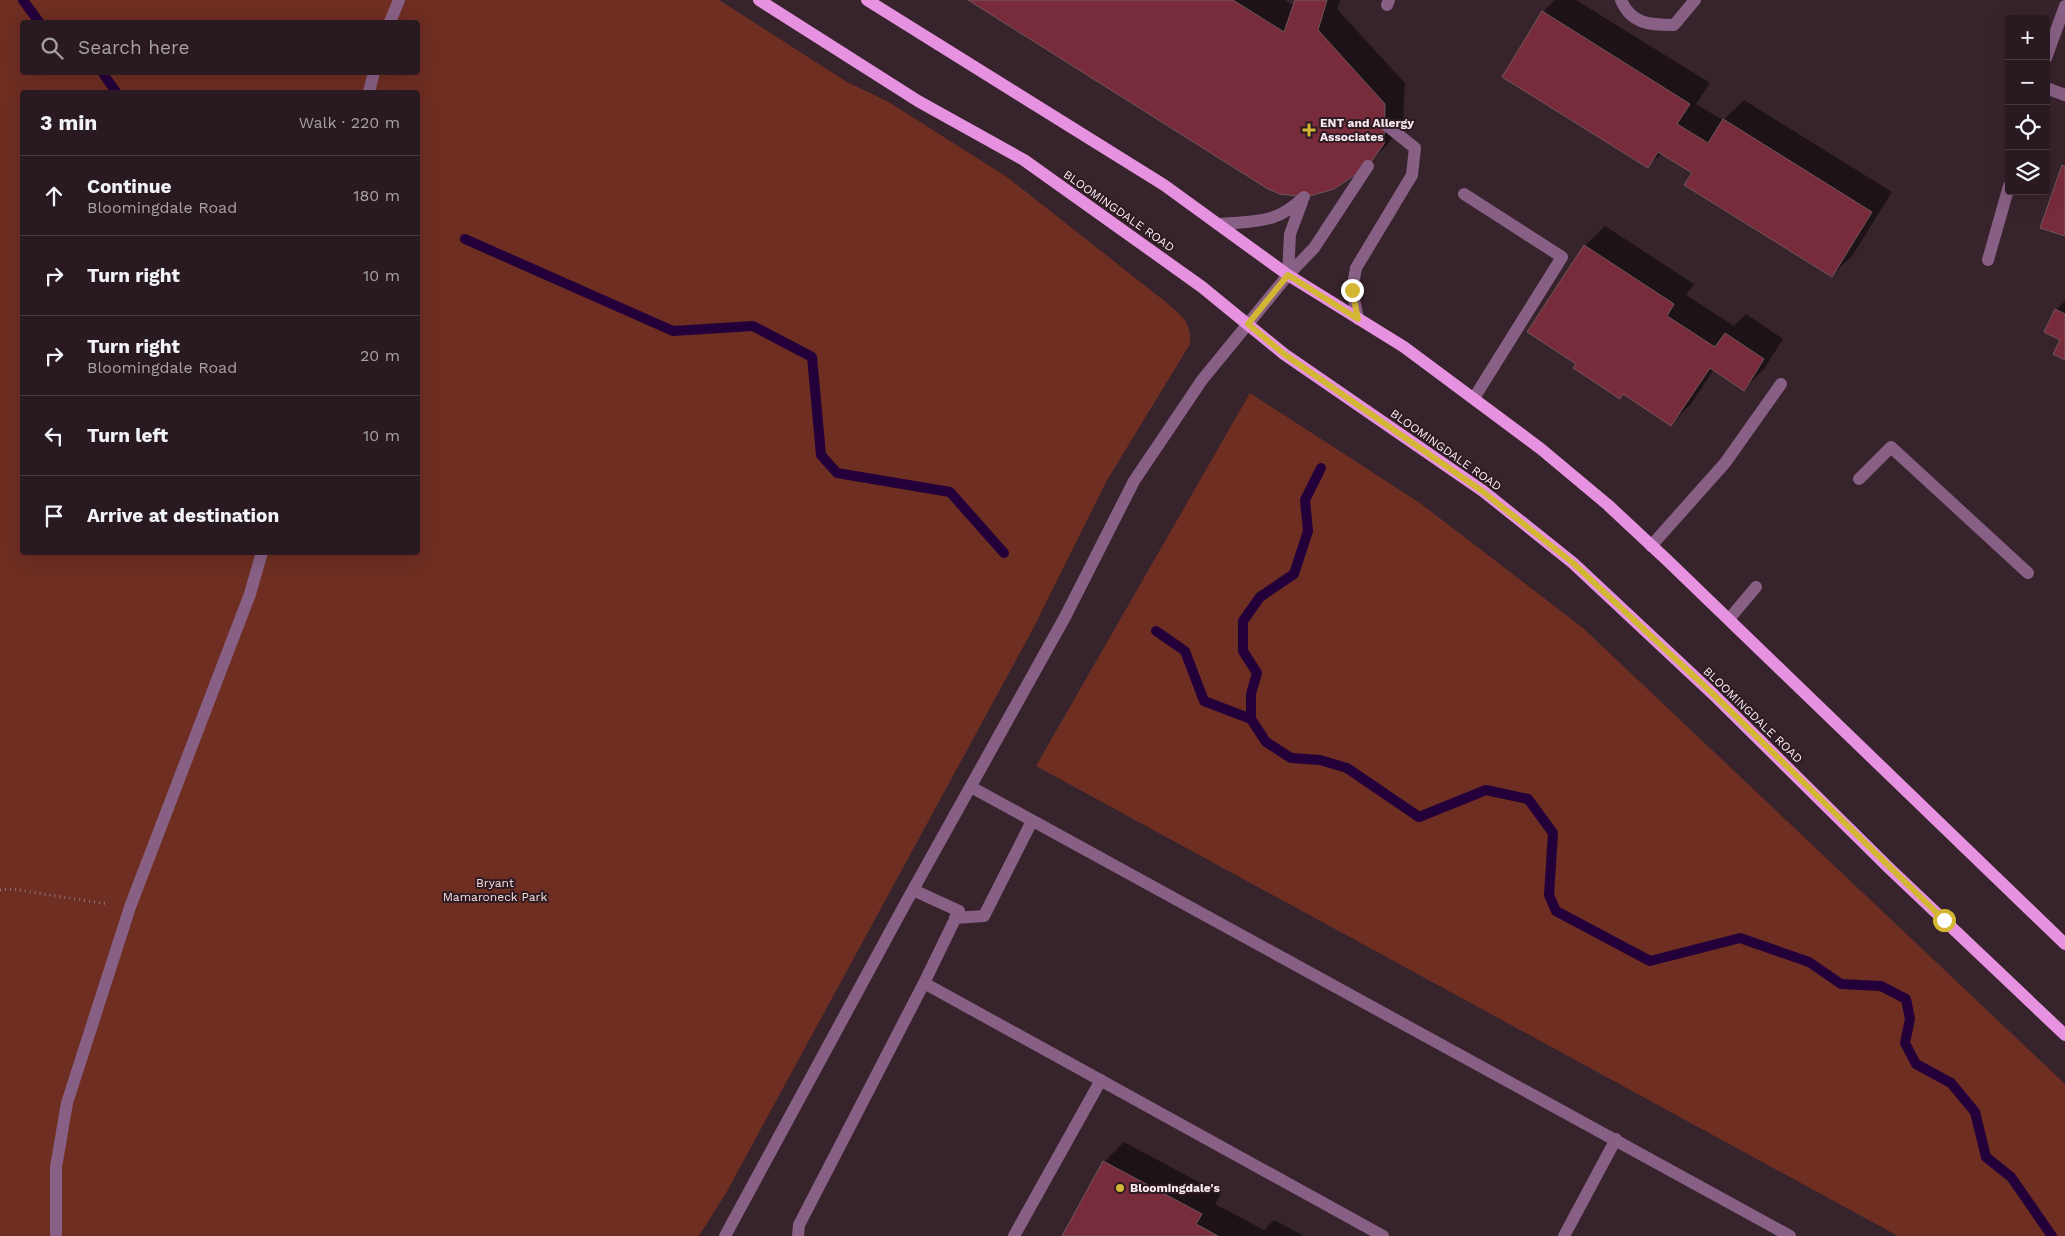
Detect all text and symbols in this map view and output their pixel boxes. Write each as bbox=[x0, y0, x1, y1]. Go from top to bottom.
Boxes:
map controls bbox=[2005, 15, 2050, 195]
button: + bbox=[2005, 15, 2050, 60]
search box bbox=[20, 20, 420, 75]
icon: search bbox=[38, 34, 66, 62]
text: Search here bbox=[78, 36, 189, 59]
button: − bbox=[2005, 60, 2050, 105]
button: locate bbox=[2005, 105, 2050, 150]
text: 3 min bbox=[40, 110, 97, 135]
text: Walk · 220 m bbox=[299, 113, 400, 132]
place label: ENT and Allergy Associates bbox=[1320, 116, 1414, 144]
marker: ENT and Allergy Associates bbox=[1302, 123, 1316, 137]
button: layers bbox=[2005, 150, 2050, 195]
street label: BLOOMINGDALE ROAD bbox=[1061, 167, 1177, 255]
text: Continue bbox=[87, 175, 171, 198]
icon: ahead bbox=[40, 182, 68, 210]
text: 180 m bbox=[353, 186, 400, 205]
text: Bloomingdale Road bbox=[87, 198, 237, 217]
icon: right bbox=[40, 262, 68, 290]
text: Turn right bbox=[87, 264, 180, 287]
text: 10 m bbox=[363, 266, 400, 285]
route end bbox=[1341, 279, 1364, 302]
text: Turn right bbox=[87, 335, 180, 358]
icon: right bbox=[40, 342, 68, 370]
text: 20 m bbox=[360, 346, 400, 365]
text: Bloomingdale Road bbox=[87, 358, 237, 377]
street label: BLOOMINGDALE ROAD bbox=[1388, 406, 1504, 494]
icon: left bbox=[40, 422, 68, 450]
text: Turn left bbox=[87, 424, 168, 447]
text: 10 m bbox=[363, 426, 400, 445]
icon: arrive bbox=[40, 502, 68, 530]
text: Arrive at destination bbox=[87, 504, 279, 527]
street label: BLOOMINGDALE ROAD bbox=[1701, 664, 1805, 766]
park label: Bryant Mamaroneck Park bbox=[443, 876, 548, 904]
route start bbox=[1933, 909, 1956, 932]
place label: Bloomingdale's bbox=[1130, 1181, 1220, 1195]
marker: Bloomingdale's bbox=[1114, 1182, 1126, 1194]

